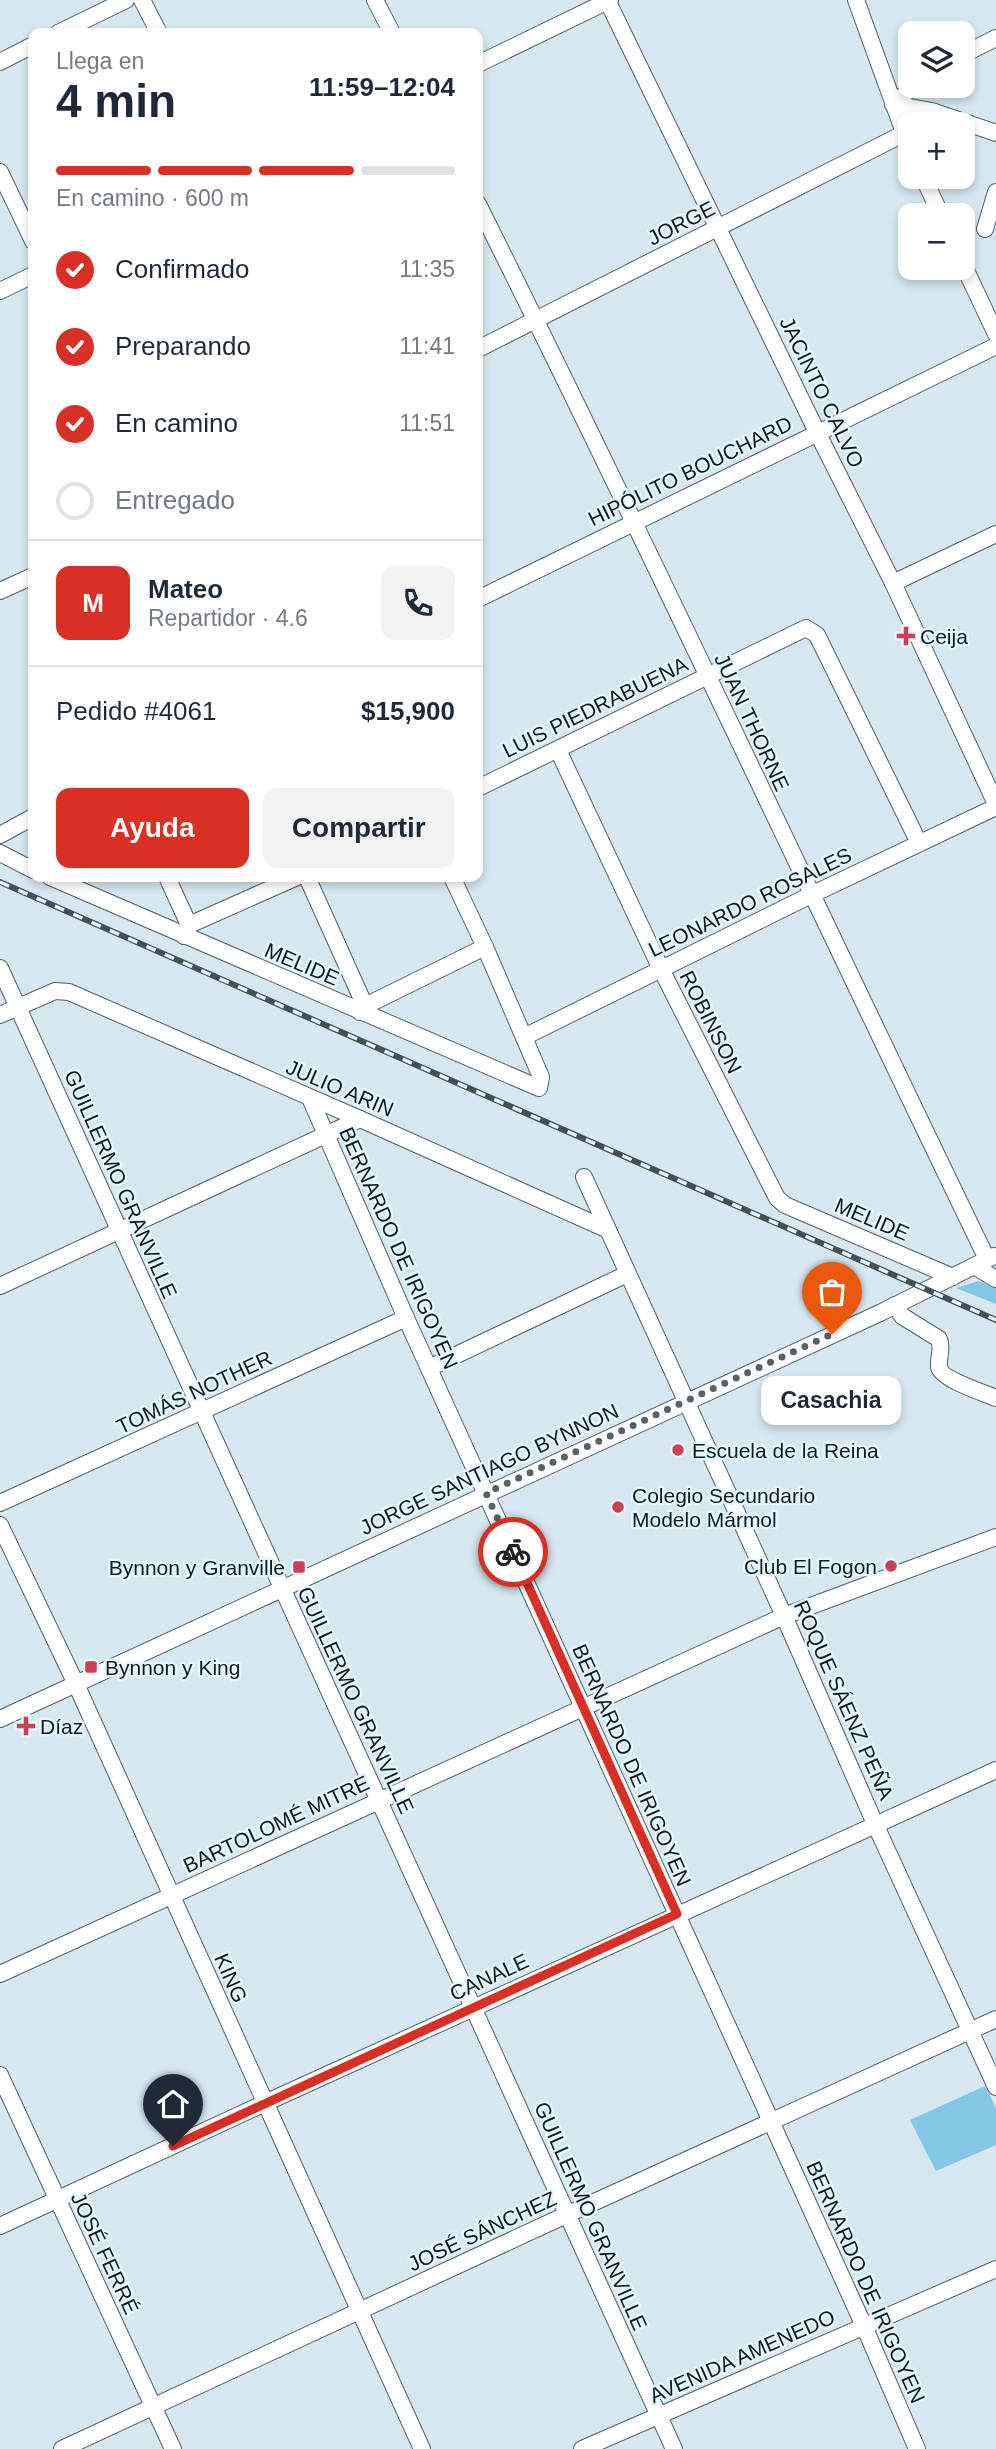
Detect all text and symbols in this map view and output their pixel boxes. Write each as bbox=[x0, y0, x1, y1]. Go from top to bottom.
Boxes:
map controls bbox=[898, 21, 975, 280]
button: layers bbox=[898, 21, 975, 98]
text: Llega en bbox=[56, 48, 144, 74]
text: 11:59–12:04 bbox=[309, 72, 455, 102]
text: 4 min bbox=[56, 75, 176, 127]
button: + bbox=[898, 112, 975, 189]
text: En camino · 600 m bbox=[56, 185, 249, 211]
street label: JORGE bbox=[644, 196, 718, 250]
button: − bbox=[898, 203, 975, 280]
icon: check bbox=[56, 251, 94, 289]
text: Confirmado bbox=[115, 254, 249, 284]
text: 11:35 bbox=[399, 256, 455, 282]
street label: JACINTO CALVO bbox=[776, 313, 868, 471]
icon: check bbox=[56, 328, 94, 366]
text: Preparando bbox=[115, 331, 251, 361]
text: 11:41 bbox=[399, 333, 455, 359]
icon: check bbox=[56, 405, 94, 443]
text: En camino bbox=[115, 408, 238, 438]
text: 11:51 bbox=[399, 410, 455, 436]
street label: HIPÓLITO BOUCHARD bbox=[584, 412, 796, 530]
text: Entregado bbox=[115, 485, 235, 515]
button: phone bbox=[381, 566, 455, 640]
text: Mateo bbox=[148, 574, 223, 604]
text: M bbox=[82, 588, 104, 618]
text: Repartidor · 4.6 bbox=[148, 605, 308, 631]
place label: Ceija bbox=[920, 625, 968, 648]
marker: Ceija bbox=[898, 628, 914, 644]
street label: JUAN THORNE bbox=[710, 650, 794, 794]
street label: LUIS PIEDRABUENA bbox=[499, 652, 691, 762]
text: Pedido #4061 bbox=[56, 696, 216, 726]
text: $15,900 bbox=[361, 696, 455, 726]
button: Ayuda bbox=[56, 788, 249, 868]
button: Compartir bbox=[263, 788, 455, 868]
street label: LEONARDO ROSALES bbox=[645, 843, 855, 961]
street label: MELIDE bbox=[262, 938, 342, 990]
street label: ROBINSON bbox=[675, 967, 747, 1077]
street label: JULIO ARIN bbox=[283, 1055, 397, 1121]
street label: GUILLERMO GRANVILLE bbox=[60, 1066, 182, 1302]
street label: BERNARDO DE IRIGOYEN bbox=[335, 1123, 463, 1373]
street label: MELIDE bbox=[832, 1193, 912, 1245]
pin bbox=[802, 1262, 862, 1334]
icon: bag bbox=[813, 1273, 851, 1311]
street label: TOMÁS NOTHER bbox=[113, 1346, 275, 1438]
callout: Casachia bbox=[762, 1376, 902, 1425]
text: Casachia bbox=[780, 1387, 882, 1413]
street label: JORGE SANTIAGO BYNNON bbox=[356, 1399, 622, 1539]
place label: Escuela de la Reina bbox=[692, 1439, 879, 1462]
marker: Escuela de la Reina bbox=[670, 1442, 686, 1458]
place label: Colegio Secundario Modelo Mármol bbox=[632, 1484, 815, 1531]
marker: Colegio Secundario Modelo Mármol bbox=[610, 1499, 626, 1515]
courier bbox=[478, 1517, 548, 1587]
icon: bike bbox=[494, 1533, 532, 1571]
place label: Club El Fogon bbox=[744, 1555, 877, 1578]
place label: Bynnon y Granville bbox=[109, 1556, 285, 1579]
marker: Club El Fogon bbox=[883, 1558, 899, 1574]
marker: Bynnon y Granville bbox=[291, 1559, 307, 1575]
street label: GUILLERMO GRANVILLE bbox=[293, 1583, 419, 1817]
street label: ROQUE SÁENZ PEÑA bbox=[790, 1597, 898, 1803]
street label: BERNARDO DE IRIGOYEN bbox=[568, 1640, 696, 1890]
place label: Bynnon y King bbox=[105, 1656, 240, 1679]
marker: Bynnon y King bbox=[83, 1659, 99, 1675]
place label: Díaz bbox=[40, 1715, 83, 1738]
marker: Díaz bbox=[18, 1718, 34, 1734]
street label: BARTOLOMÉ MITRE bbox=[179, 1771, 373, 1877]
street label: CANALE bbox=[446, 1949, 532, 2005]
street label: KING bbox=[210, 1950, 252, 2006]
pin bbox=[143, 2074, 203, 2146]
icon: home bbox=[154, 2085, 192, 2123]
street label: GUILLERMO GRANVILLE bbox=[530, 2098, 652, 2334]
street label: BERNARDO DE IRIGOYEN bbox=[802, 2157, 930, 2407]
street label: JOSÉ SÁNCHEZ bbox=[404, 2186, 560, 2275]
street label: JOSÉ FERRÉ bbox=[67, 2188, 143, 2318]
street label: AVENIDA AMENEDO bbox=[646, 2305, 838, 2407]

